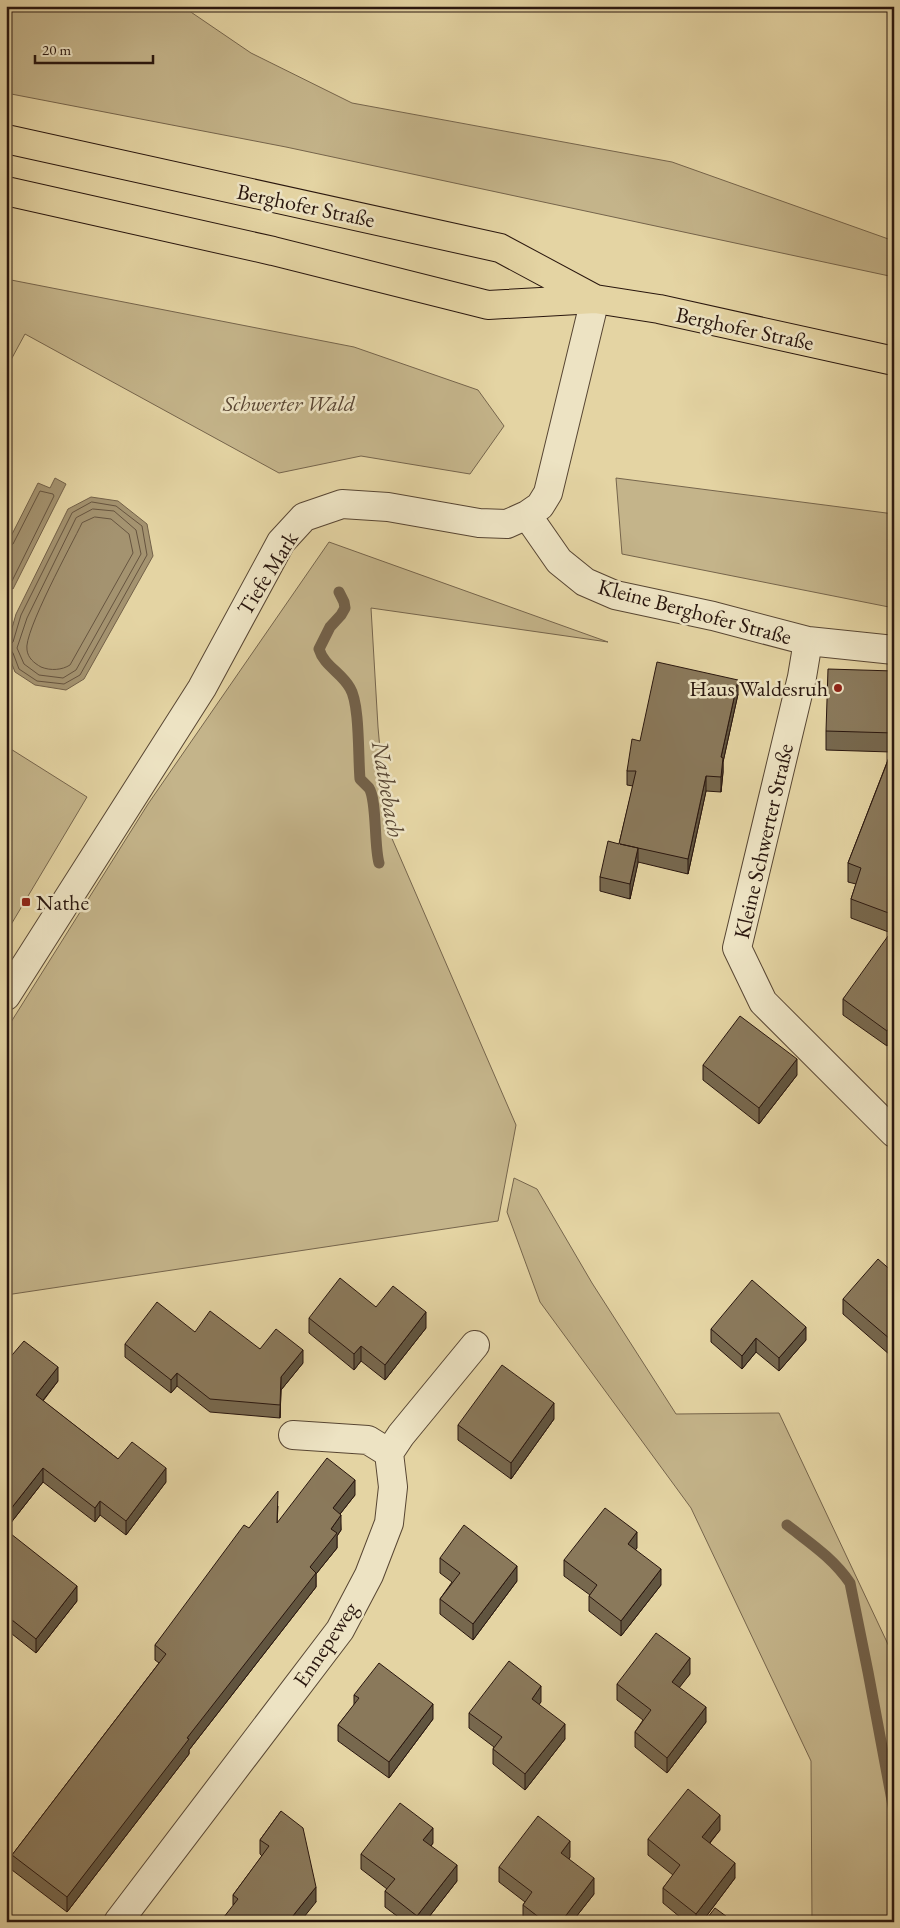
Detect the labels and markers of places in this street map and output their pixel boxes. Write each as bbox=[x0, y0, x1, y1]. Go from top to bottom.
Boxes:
place label: Haus Waldesruh bbox=[689, 674, 828, 703]
marker: Haus Waldesruh bbox=[832, 682, 844, 694]
place label: Nathe bbox=[36, 888, 89, 917]
marker: Nathe bbox=[20, 896, 32, 908]

